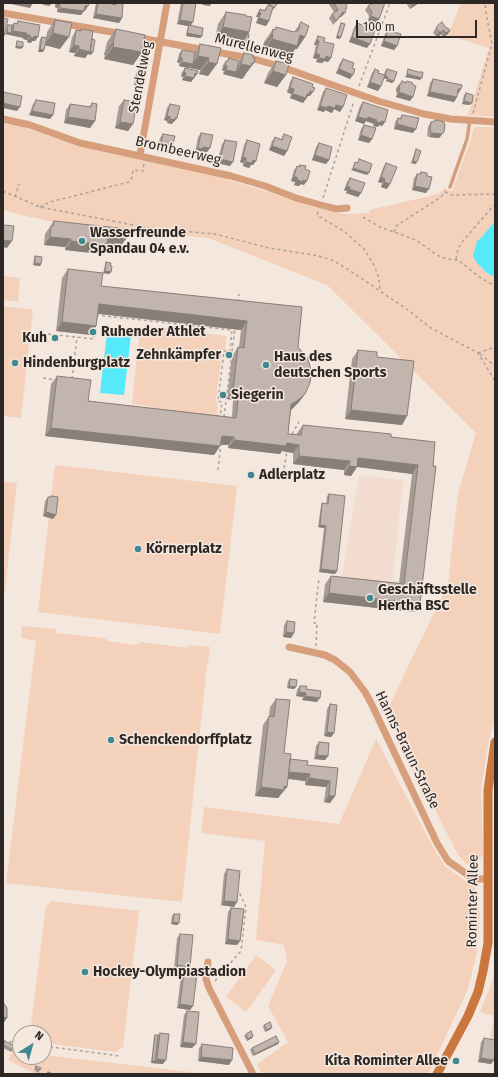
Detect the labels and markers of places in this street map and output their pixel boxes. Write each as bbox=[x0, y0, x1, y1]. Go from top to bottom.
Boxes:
place label: Wasserfreunde Spandau 04 e.v. bbox=[90, 225, 189, 258]
marker: Wasserfreunde Spandau 04 e.v. bbox=[77, 236, 87, 246]
place label: Ruhender Athlet bbox=[101, 324, 206, 340]
marker: Ruhender Athlet bbox=[88, 327, 98, 337]
place label: Kuh bbox=[22, 330, 47, 346]
marker: Kuh bbox=[50, 333, 60, 343]
place label: Zehnkämpfer bbox=[136, 347, 221, 363]
place label: Haus des deutschen Sports bbox=[274, 349, 387, 382]
marker: Zehnkämpfer bbox=[224, 350, 234, 360]
place label: Hindenburgplatz bbox=[23, 355, 130, 371]
marker: Hindenburgplatz bbox=[10, 358, 20, 368]
marker: Haus des deutschen Sports bbox=[261, 360, 271, 370]
place label: Siegerin bbox=[231, 387, 283, 403]
marker: Siegerin bbox=[218, 390, 228, 400]
place label: Adlerplatz bbox=[259, 467, 325, 483]
marker: Adlerplatz bbox=[246, 470, 256, 480]
place label: Körnerplatz bbox=[146, 541, 222, 557]
marker: Körnerplatz bbox=[133, 544, 143, 554]
place label: Geschäftsstelle Hertha BSC bbox=[378, 582, 477, 614]
marker: Geschäftsstelle Hertha BSC bbox=[365, 593, 375, 603]
place label: Schenckendorffplatz bbox=[119, 732, 252, 748]
marker: Schenckendorffplatz bbox=[106, 735, 116, 745]
place label: Hockey-Olympiastadion bbox=[93, 964, 246, 980]
marker: Hockey-Olympiastadion bbox=[80, 967, 90, 977]
place label: Kita Rominter Allee bbox=[325, 1053, 448, 1069]
marker: Kita Rominter Allee bbox=[451, 1056, 461, 1066]

